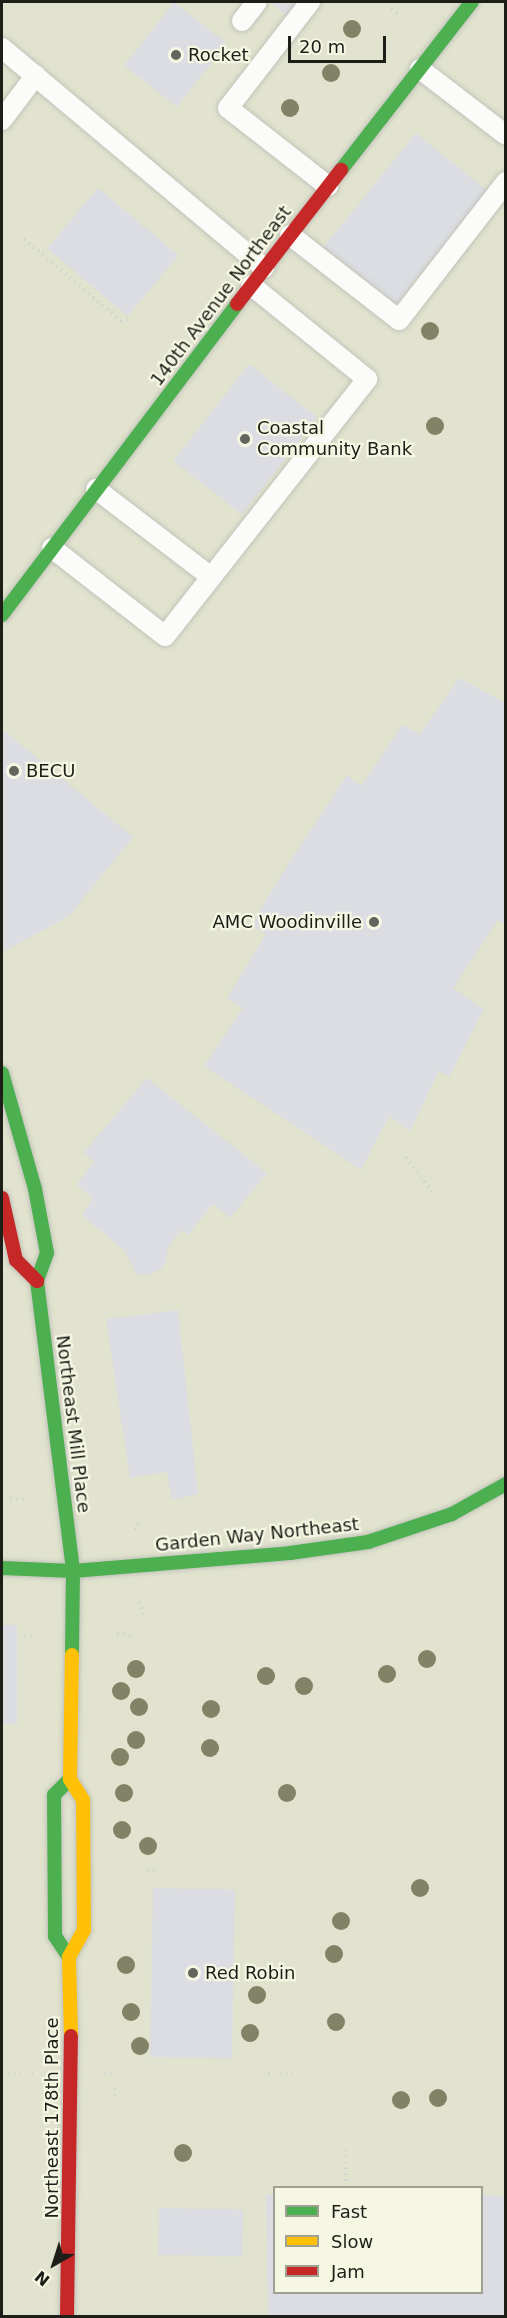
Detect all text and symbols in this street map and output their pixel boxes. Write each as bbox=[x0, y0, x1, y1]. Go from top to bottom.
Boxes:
scale bar bbox=[291, 24, 388, 62]
text: 20 m bbox=[299, 36, 345, 57]
place label: Rocket bbox=[188, 44, 249, 66]
marker: Rocket bbox=[169, 48, 183, 62]
street label: 140th Avenue Northeast bbox=[146, 202, 296, 390]
place label: Coastal Community Bank bbox=[257, 418, 412, 460]
marker: Coastal Community Bank bbox=[238, 432, 252, 446]
place label: BECU bbox=[26, 760, 75, 782]
marker: BECU bbox=[7, 764, 21, 778]
place label: AMC Woodinville bbox=[213, 911, 362, 933]
marker: AMC Woodinville bbox=[367, 915, 381, 929]
street label: Northeast Mill Place bbox=[51, 1334, 95, 1514]
street label: Garden Way Northeast bbox=[154, 1514, 360, 1556]
place label: Red Robin bbox=[205, 1962, 295, 1984]
marker: Red Robin bbox=[186, 1966, 200, 1980]
street label: Northeast 178th Place bbox=[41, 2017, 63, 2219]
legend bbox=[273, 2186, 483, 2294]
text: Fast bbox=[331, 2201, 367, 2222]
text: Slow bbox=[331, 2231, 373, 2252]
north arrow bbox=[24, 2234, 84, 2294]
text: Jam bbox=[331, 2261, 365, 2282]
text: N bbox=[31, 2267, 54, 2290]

